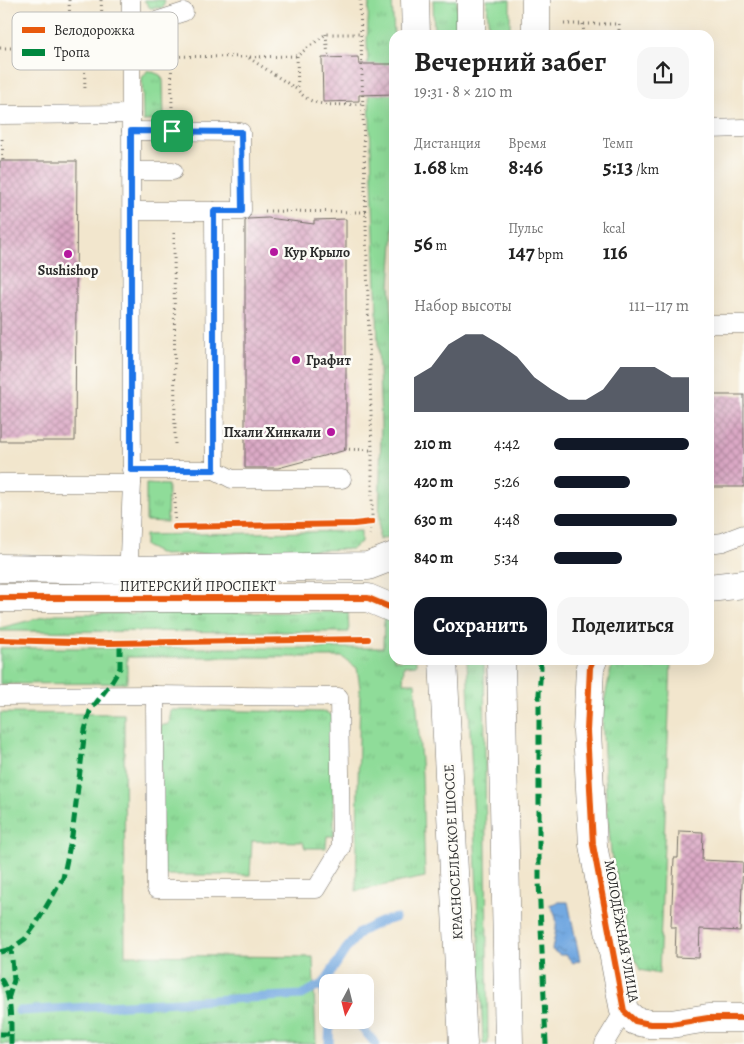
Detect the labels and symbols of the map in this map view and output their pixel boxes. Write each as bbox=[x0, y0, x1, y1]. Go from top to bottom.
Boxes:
legend bbox=[12, 12, 178, 70]
text: Велодорожка bbox=[54, 21, 135, 40]
text: Тропа bbox=[54, 43, 91, 62]
pin bbox=[151, 110, 193, 152]
place label: Кур Крыло bbox=[284, 243, 350, 262]
marker: Кур Крыло bbox=[268, 246, 280, 258]
marker: Sushishop bbox=[62, 248, 74, 260]
place label: Sushishop bbox=[38, 261, 99, 280]
place label: Графит bbox=[306, 351, 351, 370]
marker: Графит bbox=[290, 354, 302, 366]
place label: Пхали Хинкали bbox=[224, 423, 321, 442]
marker: Пхали Хинкали bbox=[325, 426, 337, 438]
street label: ПИТЕРСКИЙ ПРОСПЕКТ bbox=[120, 577, 276, 596]
street label: КРАСНОСЕЛЬСКОЕ ШОССЕ bbox=[439, 764, 468, 940]
street label: МОЛОДЁЖНАЯ УЛИЦА bbox=[600, 858, 644, 1005]
north arrow bbox=[319, 974, 374, 1029]

